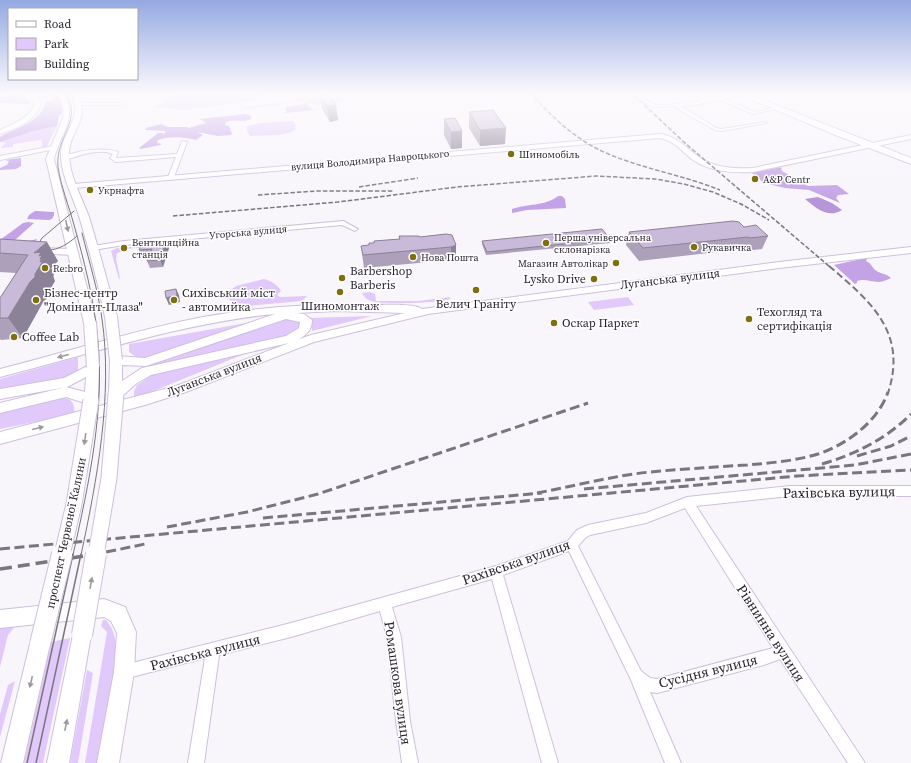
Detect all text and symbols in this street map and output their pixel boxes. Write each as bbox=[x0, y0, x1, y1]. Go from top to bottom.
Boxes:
legend bbox=[8, 8, 138, 80]
text: Road bbox=[44, 16, 71, 32]
text: Park bbox=[44, 36, 69, 52]
text: Building bbox=[44, 56, 89, 72]
street label: вулиця Володимира Навроцького bbox=[290, 147, 450, 173]
place label: Шиномобіль bbox=[519, 148, 580, 161]
marker: Шиномобіль bbox=[506, 149, 516, 159]
place label: A&P Centr bbox=[763, 173, 811, 186]
marker: A&P Centr bbox=[750, 174, 760, 184]
place label: Укрнафта bbox=[98, 184, 145, 197]
marker: Укрнафта bbox=[85, 185, 95, 195]
one-way arrow bbox=[64, 220, 70, 232]
street label: Угорська вулиця bbox=[209, 222, 287, 242]
place label: Перша універсальна склонарізка bbox=[554, 231, 652, 256]
place label: Вентиляційна станція bbox=[132, 236, 200, 261]
marker: Перша універсальна склонарізка bbox=[541, 238, 551, 248]
place label: Рукавичка bbox=[702, 241, 752, 254]
marker: Рукавичка bbox=[689, 242, 699, 252]
marker: Вентиляційна станція bbox=[119, 243, 129, 253]
place label: Нова Пошта bbox=[421, 251, 480, 264]
marker: Нова Пошта bbox=[408, 252, 418, 262]
place label: Магазин Автолікар bbox=[518, 257, 608, 270]
marker: Магазин Автолікар bbox=[611, 258, 621, 268]
place label: Re:bro bbox=[53, 262, 83, 275]
marker: Re:bro bbox=[40, 263, 50, 273]
place label: Barbershop Barberis bbox=[350, 263, 412, 293]
street label: Луганська вулиця bbox=[619, 265, 721, 293]
place label: Lysko Drive bbox=[523, 271, 586, 287]
marker: Barbershop Barberis bbox=[337, 273, 347, 283]
marker: Lysko Drive bbox=[589, 274, 599, 284]
place label: Бізнес-центр "Домінант-Плаза" bbox=[44, 285, 143, 315]
place label: Сихівський міст - автомийка bbox=[182, 285, 276, 315]
marker: Велич Граніту bbox=[471, 285, 481, 295]
marker: Шиномонтаж bbox=[335, 287, 345, 297]
marker: Бізнес-центр "Домінант-Плаза" bbox=[31, 295, 41, 305]
marker: Сихівський міст - автомийка bbox=[169, 295, 179, 305]
place label: Велич Граніту bbox=[436, 296, 517, 312]
place label: Шиномонтаж bbox=[301, 298, 379, 314]
place label: Техогляд та сертифікація bbox=[757, 304, 832, 334]
marker: Техогляд та сертифікація bbox=[744, 314, 754, 324]
place label: Оскар Паркет bbox=[562, 315, 640, 331]
marker: Оскар Паркет bbox=[549, 318, 559, 328]
place label: Coffee Lab bbox=[22, 329, 79, 345]
marker: Coffee Lab bbox=[9, 332, 19, 342]
street label: Луганська вулиця bbox=[164, 350, 264, 400]
one-way arrow bbox=[57, 354, 69, 360]
one-way arrow bbox=[32, 425, 44, 431]
one-way arrow bbox=[82, 433, 88, 445]
street label: проспект Червоної Калини bbox=[42, 456, 90, 610]
street label: Рахівська вулиця bbox=[782, 481, 896, 503]
street label: Рахівська вулиця bbox=[459, 534, 573, 590]
one-way arrow bbox=[88, 577, 94, 589]
street label: Рівнинна вулиця bbox=[732, 580, 810, 686]
street label: Ромашкова вулиця bbox=[379, 620, 417, 746]
street label: Рахівська вулиця bbox=[148, 629, 262, 675]
street label: Сусідня вулиця bbox=[656, 649, 760, 693]
one-way arrow bbox=[28, 676, 34, 688]
one-way arrow bbox=[63, 719, 69, 731]

